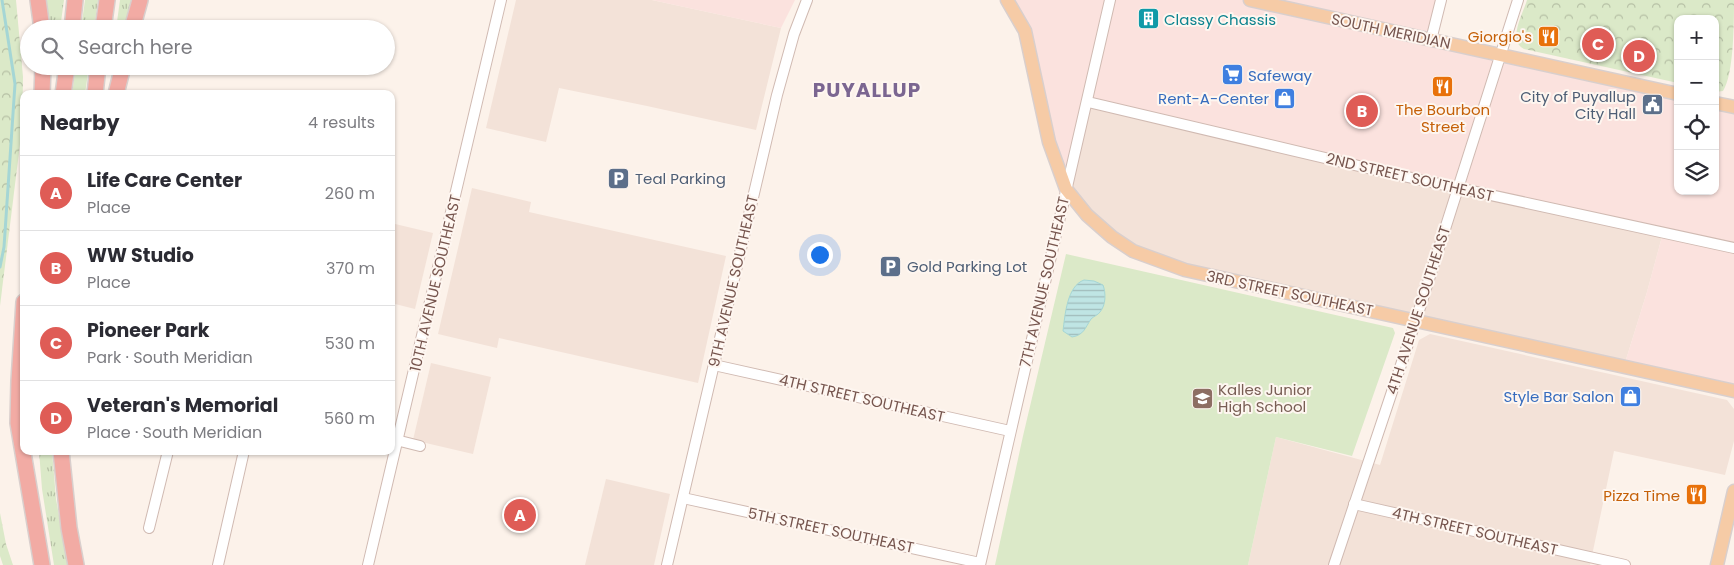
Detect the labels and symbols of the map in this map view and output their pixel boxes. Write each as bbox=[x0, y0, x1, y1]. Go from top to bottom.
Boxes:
building icon: Classy Chassis bbox=[1136, 7, 1160, 31]
street label: SOUTH MERIDIAN bbox=[1329, 8, 1453, 54]
place label: Classy Chassis bbox=[1164, 9, 1276, 30]
restaurant icon: Giorgio's bbox=[1536, 24, 1560, 48]
pin: C bbox=[1582, 25, 1614, 63]
place label: Giorgio's bbox=[1468, 26, 1532, 47]
pin: D bbox=[1623, 37, 1655, 75]
supermarket icon: Safeway bbox=[1220, 63, 1244, 87]
place label: Safeway bbox=[1248, 65, 1313, 86]
restaurant icon: The Bourbon Street bbox=[1431, 74, 1455, 98]
district label: PUYALLUP bbox=[813, 76, 921, 104]
shop icon: Rent-A-Center bbox=[1273, 86, 1297, 110]
place label: City of Puyallup City Hall bbox=[1520, 86, 1636, 124]
place label: Rent-A-Center bbox=[1158, 88, 1269, 109]
pin: B bbox=[1346, 92, 1378, 130]
public building icon: City of Puyallup City Hall bbox=[1640, 93, 1664, 117]
place label: The Bourbon Street bbox=[1396, 99, 1490, 137]
street label: 2ND STREET SOUTHEAST bbox=[1324, 148, 1496, 206]
parking icon: Teal Parking bbox=[607, 166, 631, 190]
place label: Teal Parking bbox=[635, 168, 726, 189]
street label: 10TH AVENUE SOUTHEAST bbox=[404, 192, 466, 374]
street label: 9TH AVENUE SOUTHEAST bbox=[703, 193, 763, 369]
street label: 7TH AVENUE SOUTHEAST bbox=[1014, 194, 1074, 370]
street label: 4TH AVENUE SOUTHEAST bbox=[1381, 223, 1455, 397]
your location bbox=[807, 242, 833, 268]
parking icon: Gold Parking Lot bbox=[879, 254, 903, 278]
place label: Gold Parking Lot bbox=[907, 256, 1027, 277]
street label: 3RD STREET SOUTHEAST bbox=[1205, 265, 1375, 321]
street label: 4TH STREET SOUTHEAST bbox=[777, 369, 947, 427]
place label: Kalles Junior High School bbox=[1218, 379, 1312, 417]
shop icon: Style Bar Salon bbox=[1618, 384, 1642, 408]
school or university icon: Kalles Junior High School bbox=[1190, 386, 1214, 410]
place label: Style Bar Salon bbox=[1504, 386, 1614, 407]
restaurant icon: Pizza Time bbox=[1684, 483, 1708, 507]
place label: Pizza Time bbox=[1603, 485, 1680, 506]
pin: A bbox=[504, 496, 536, 534]
street label: 5TH STREET SOUTHEAST bbox=[746, 502, 916, 558]
street label: 4TH STREET SOUTHEAST bbox=[1390, 502, 1560, 560]

